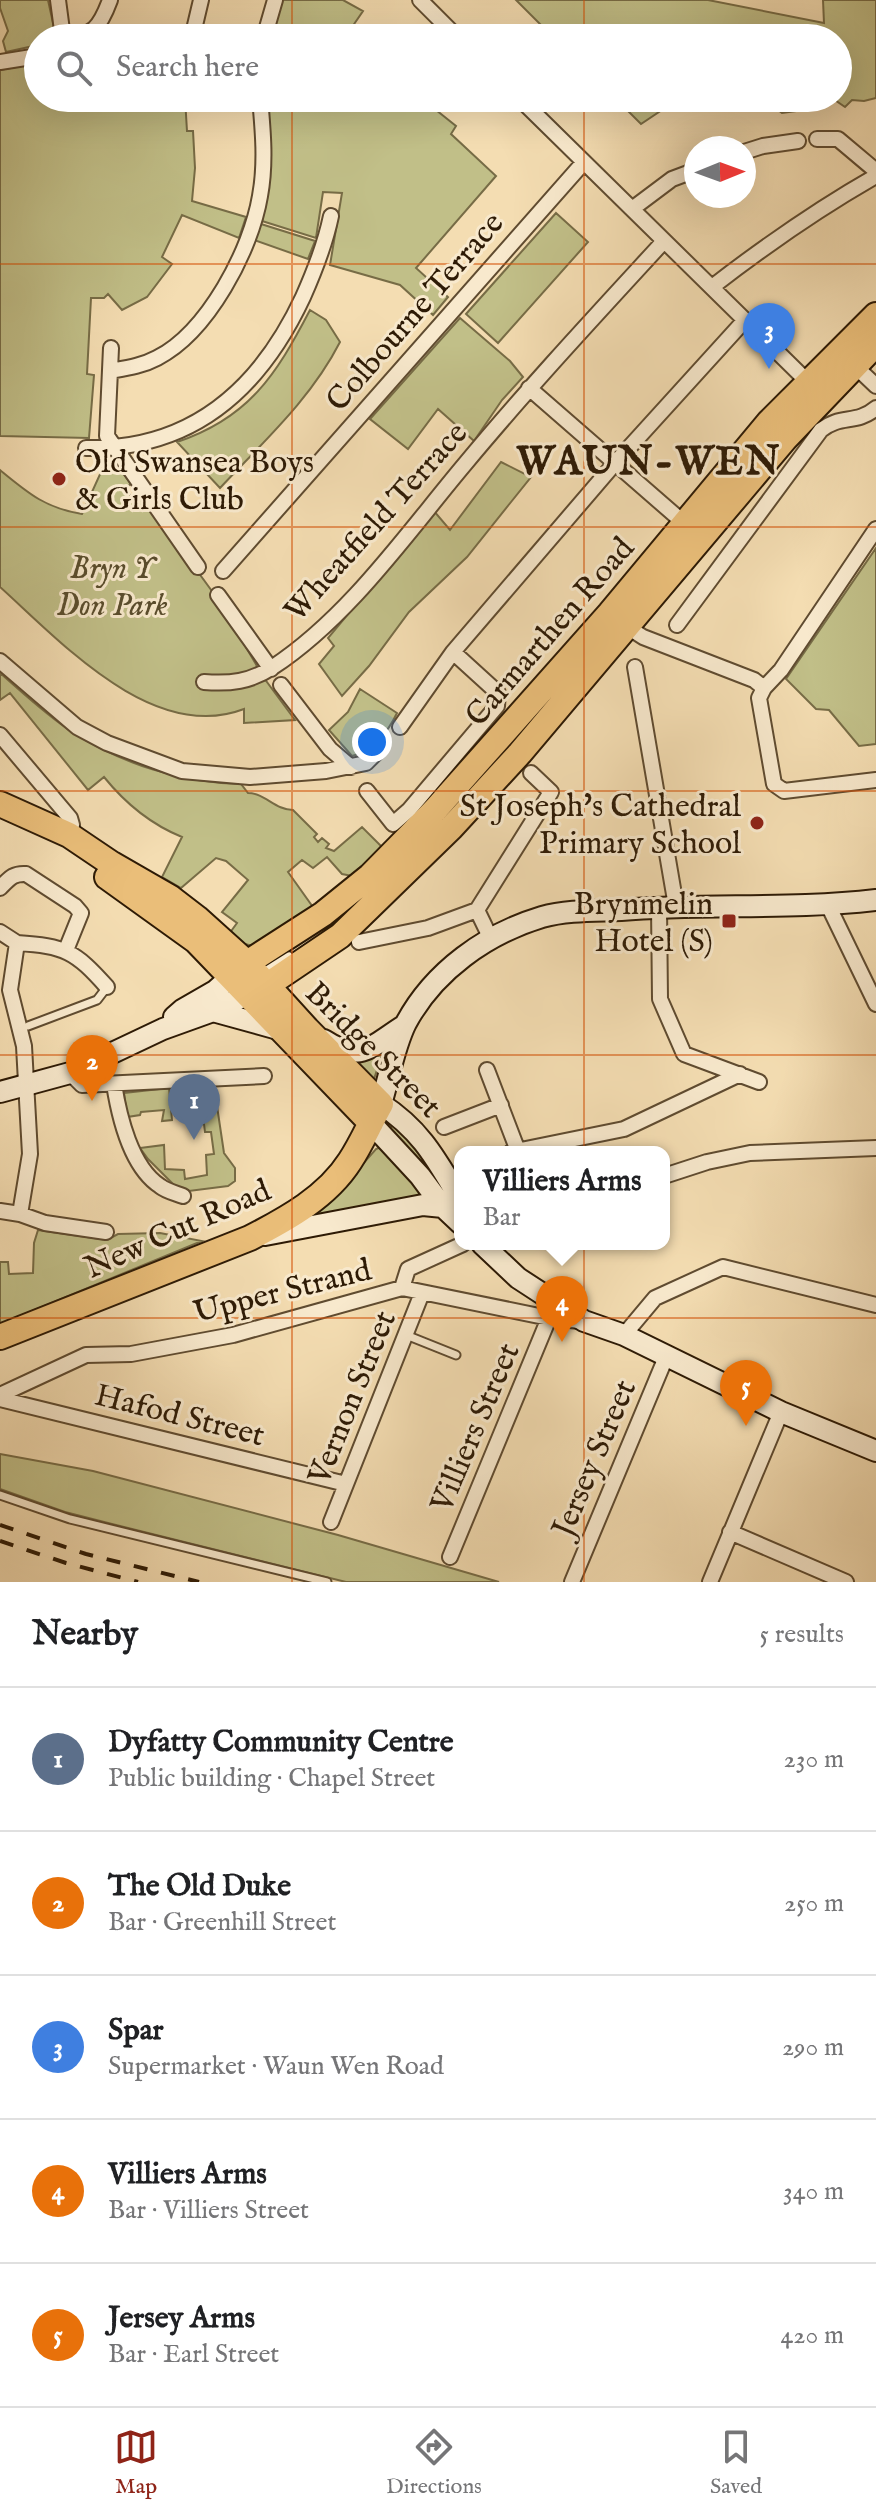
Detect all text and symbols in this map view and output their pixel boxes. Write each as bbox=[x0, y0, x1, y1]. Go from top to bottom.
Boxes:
search box bbox=[24, 24, 852, 112]
icon: search bbox=[52, 46, 96, 90]
text: Search here bbox=[116, 49, 259, 87]
north arrow bbox=[684, 136, 756, 208]
street label: Colbourne Terrace bbox=[318, 204, 514, 421]
pin: 3 bbox=[743, 303, 795, 369]
street label: Wheatfield Terrace bbox=[276, 414, 478, 631]
district label: WAUN-WEN bbox=[516, 438, 782, 489]
place label: Old Swansea Boys & Girls Club bbox=[75, 443, 314, 521]
marker: Old Swansea Boys & Girls Club bbox=[50, 470, 68, 488]
street label: Carmarthen Road bbox=[457, 529, 645, 736]
park label: Bryn Y Don Park bbox=[56, 549, 168, 627]
your location bbox=[352, 722, 392, 762]
place label: St Joseph's Cathedral Primary School bbox=[459, 787, 741, 865]
marker: St Joseph's Cathedral Primary School bbox=[748, 814, 766, 832]
place label: Brynmelin Hotel (S) bbox=[574, 885, 713, 963]
marker: Brynmelin Hotel (S) bbox=[720, 912, 738, 930]
street label: Bridge Street bbox=[295, 974, 449, 1128]
pin: 2 bbox=[66, 1035, 118, 1101]
pin: 1 bbox=[168, 1074, 220, 1140]
popup bbox=[454, 1146, 670, 1250]
text: Villiers Arms bbox=[483, 1163, 641, 1201]
street label: New Cut Road bbox=[79, 1171, 278, 1290]
text: Bar bbox=[483, 1201, 521, 1234]
street label: Upper Strand bbox=[190, 1250, 377, 1334]
pin: 4 bbox=[536, 1276, 588, 1342]
street label: Vernon Street bbox=[300, 1305, 407, 1492]
street label: Villiers Street bbox=[422, 1337, 530, 1520]
pin: 5 bbox=[720, 1360, 772, 1426]
street label: Jersey Street bbox=[543, 1374, 647, 1547]
street label: Hafod Street bbox=[90, 1376, 269, 1457]
text: Nearby bbox=[32, 1613, 138, 1656]
text: 5 results bbox=[760, 1618, 844, 1651]
text: Dyfatty Community Centre bbox=[108, 1724, 454, 1762]
text: 1 bbox=[53, 1743, 63, 1776]
text: 230 m bbox=[784, 1743, 844, 1776]
text: Public building · Chapel Street bbox=[108, 1762, 435, 1795]
text: The Old Duke bbox=[108, 1868, 291, 1906]
text: 2 bbox=[52, 1887, 64, 1920]
text: 250 m bbox=[784, 1887, 844, 1920]
text: Bar · Greenhill Street bbox=[108, 1906, 336, 1939]
text: Spar bbox=[108, 2012, 164, 2050]
text: 3 bbox=[53, 2031, 63, 2064]
text: 290 m bbox=[782, 2031, 844, 2064]
text: Supermarket · Waun Wen Road bbox=[108, 2050, 444, 2083]
text: Villiers Arms bbox=[108, 2156, 267, 2194]
text: 4 bbox=[52, 2175, 64, 2208]
text: 340 m bbox=[783, 2175, 844, 2208]
text: Bar · Villiers Street bbox=[108, 2194, 309, 2227]
text: Jersey Arms bbox=[108, 2300, 255, 2338]
text: 5 bbox=[53, 2319, 63, 2352]
text: 420 m bbox=[781, 2319, 844, 2352]
text: Bar · Earl Street bbox=[108, 2338, 279, 2371]
tab: Map bbox=[114, 2425, 158, 2501]
tab: Directions bbox=[386, 2425, 482, 2501]
tab: Saved bbox=[710, 2425, 762, 2501]

